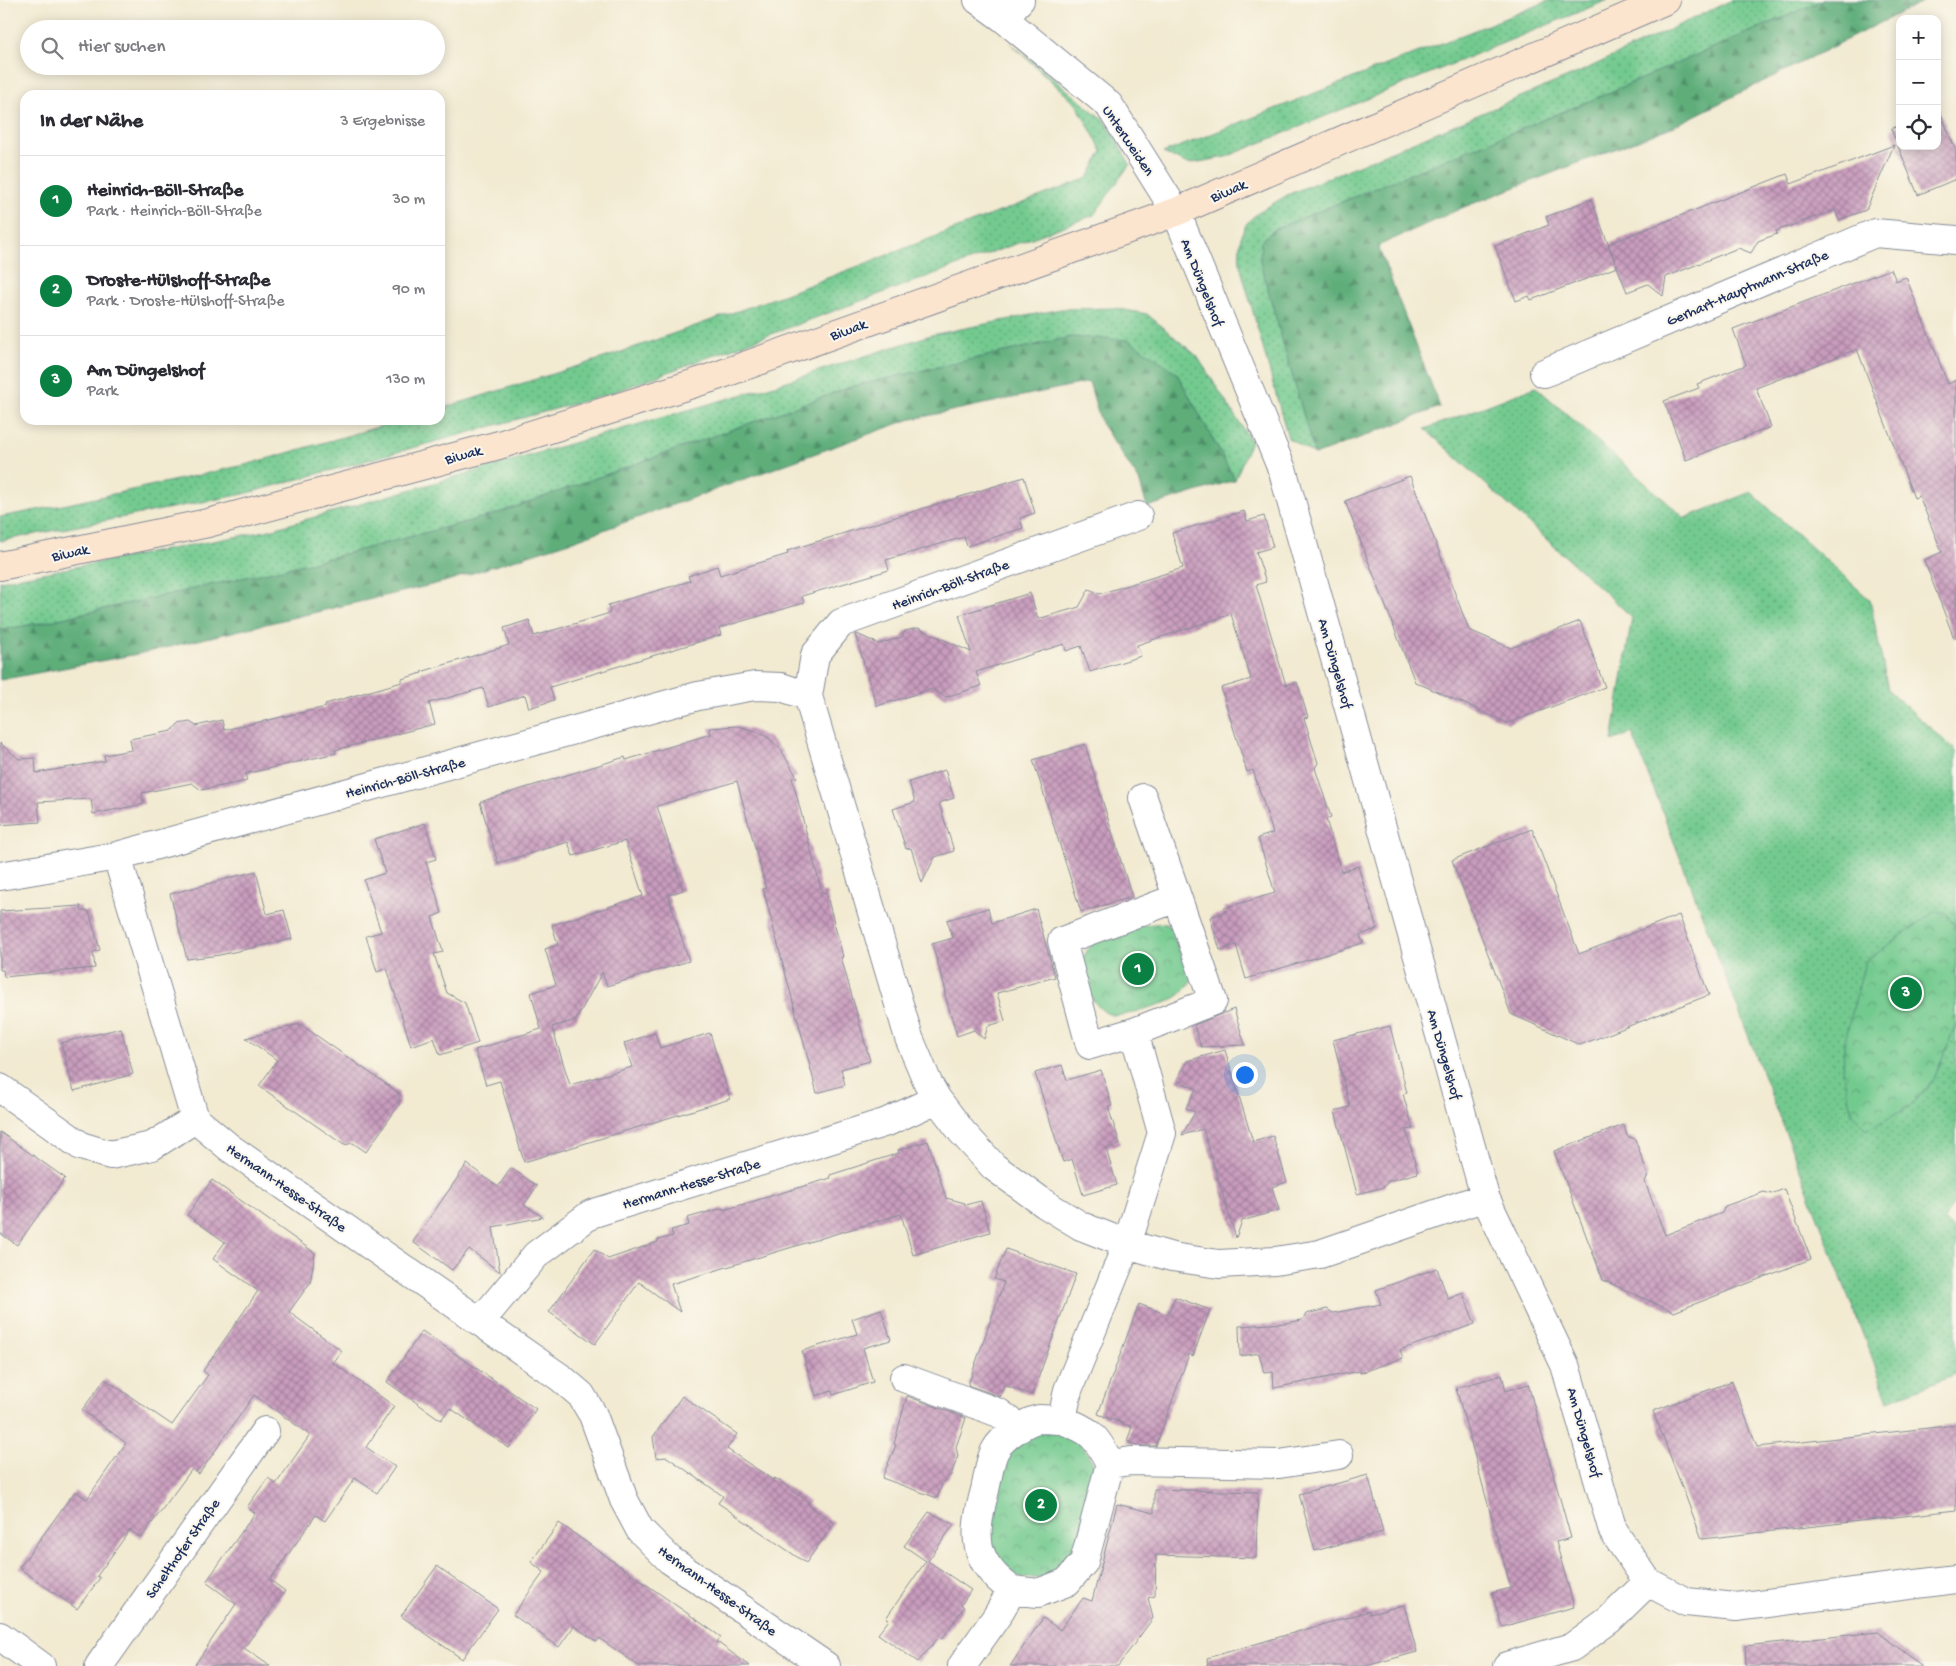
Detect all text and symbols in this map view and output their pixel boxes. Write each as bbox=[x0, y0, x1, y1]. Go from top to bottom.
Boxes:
map controls bbox=[1896, 15, 1941, 150]
button: + bbox=[1896, 15, 1941, 60]
search box bbox=[20, 20, 445, 75]
icon: search bbox=[38, 34, 66, 62]
text: Hier suchen bbox=[78, 36, 165, 59]
button: − bbox=[1896, 60, 1941, 105]
street label: Unterweiden bbox=[1097, 102, 1158, 180]
button: locate bbox=[1896, 105, 1941, 150]
text: In der Nähe bbox=[40, 110, 143, 135]
text: 3 Ergebnisse bbox=[340, 113, 425, 132]
street label: Biwak bbox=[1207, 176, 1251, 208]
text: Heinrich-Böll-Straße bbox=[87, 180, 243, 203]
text: 1 bbox=[53, 191, 59, 210]
text: 30 m bbox=[392, 191, 425, 210]
text: Park · Heinrich-Böll-Straße bbox=[87, 203, 262, 222]
street label: Am Düngelshof bbox=[1175, 236, 1227, 330]
street label: Gerhart-Hauptmann-Straße bbox=[1664, 246, 1832, 331]
text: Droste-Hülshoff-Straße bbox=[87, 270, 270, 293]
text: 2 bbox=[52, 281, 60, 300]
text: 90 m bbox=[393, 281, 425, 300]
text: Park · Droste-Hülshoff-Straße bbox=[87, 293, 284, 312]
street label: Biwak bbox=[827, 316, 871, 346]
text: Am Düngelshof bbox=[87, 360, 204, 383]
text: 3 bbox=[52, 371, 60, 390]
text: 130 m bbox=[386, 371, 425, 390]
text: Park bbox=[87, 383, 118, 402]
street label: Biwak bbox=[442, 442, 485, 470]
street label: Biwak bbox=[49, 541, 92, 567]
street label: Heinrich-Böll-Straße bbox=[890, 556, 1012, 615]
street label: Am Düngelshof bbox=[1313, 617, 1356, 712]
street label: Heinrich-Böll-Straße bbox=[344, 754, 468, 804]
pin: 1 bbox=[1122, 950, 1154, 988]
pin: 3 bbox=[1890, 974, 1922, 1012]
street label: Am Düngelshof bbox=[1422, 1008, 1465, 1103]
your location bbox=[1232, 1062, 1258, 1088]
street label: Hermann-Hesse-Straße bbox=[222, 1140, 350, 1237]
street label: Hermann-Hesse-Straße bbox=[621, 1155, 763, 1214]
street label: Am Düngelshof bbox=[1562, 1386, 1605, 1481]
pin: 2 bbox=[1025, 1486, 1057, 1524]
street label: Schelthofer Straße bbox=[142, 1495, 225, 1603]
street label: Hermann-Hesse-Straße bbox=[654, 1542, 780, 1641]

